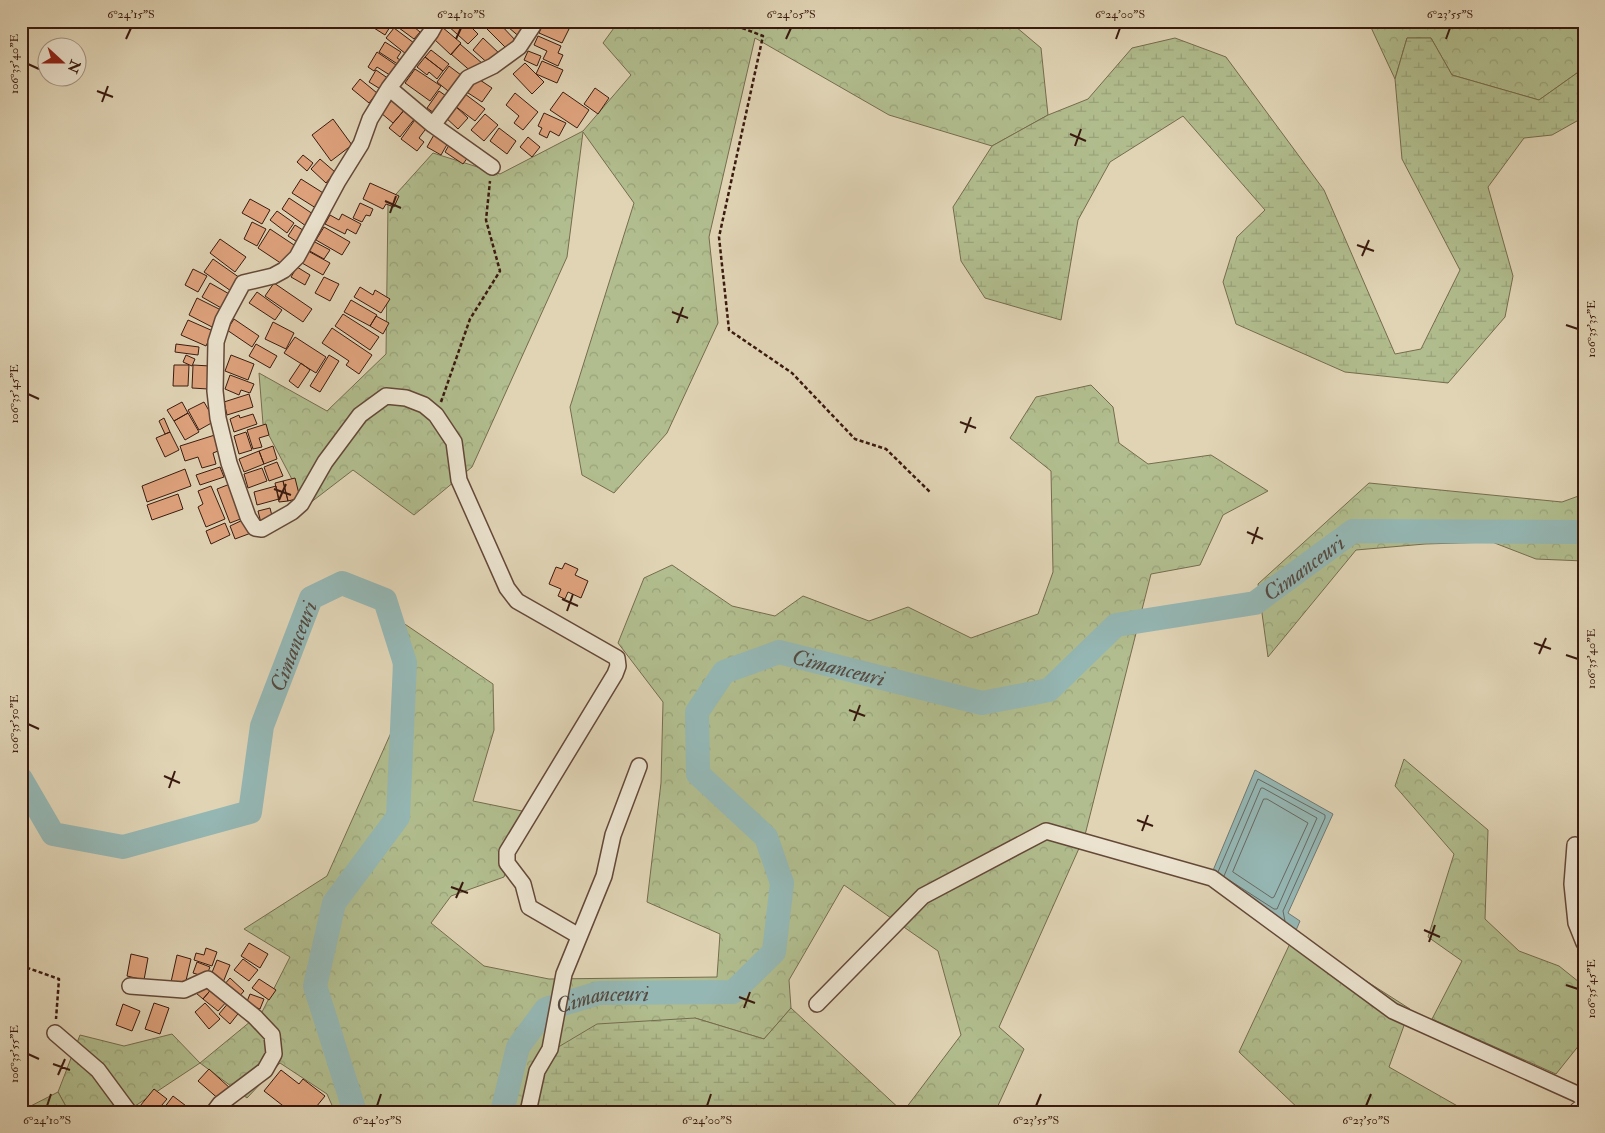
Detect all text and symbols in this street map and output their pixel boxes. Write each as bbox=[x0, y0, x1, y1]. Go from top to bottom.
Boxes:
text: 6°24'15"S bbox=[107, 7, 155, 22]
text: 6°24'10"S bbox=[437, 7, 485, 22]
text: 6°24'05"S bbox=[766, 7, 816, 22]
text: 6°24'00"S bbox=[1095, 7, 1145, 22]
text: 6°23'55"S bbox=[1427, 7, 1473, 22]
text: 106°35'40"E bbox=[7, 34, 22, 94]
north arrow bbox=[38, 38, 88, 88]
text: N bbox=[63, 57, 84, 76]
text: 106°35'35"E bbox=[1584, 300, 1599, 358]
text: 106°35'45"E bbox=[7, 364, 22, 424]
water label: Cimanceuri bbox=[1257, 529, 1350, 608]
water label: Cimanceuri bbox=[264, 597, 324, 696]
text: 106°35'40"E bbox=[1584, 629, 1599, 689]
water label: Cimanceuri bbox=[789, 643, 888, 693]
text: 106°35'50"E bbox=[7, 694, 22, 753]
text: 106°35'45"E bbox=[1584, 959, 1599, 1019]
water label: Cimanceuri bbox=[552, 980, 649, 1020]
text: 106°35'55"E bbox=[7, 1025, 22, 1083]
text: 6°24'10"S bbox=[23, 1113, 71, 1128]
text: 6°24'05"S bbox=[352, 1113, 402, 1128]
text: 6°24'00"S bbox=[682, 1113, 732, 1128]
text: 6°23'55"S bbox=[1013, 1113, 1059, 1128]
text: 6°23'50"S bbox=[1342, 1113, 1390, 1128]

